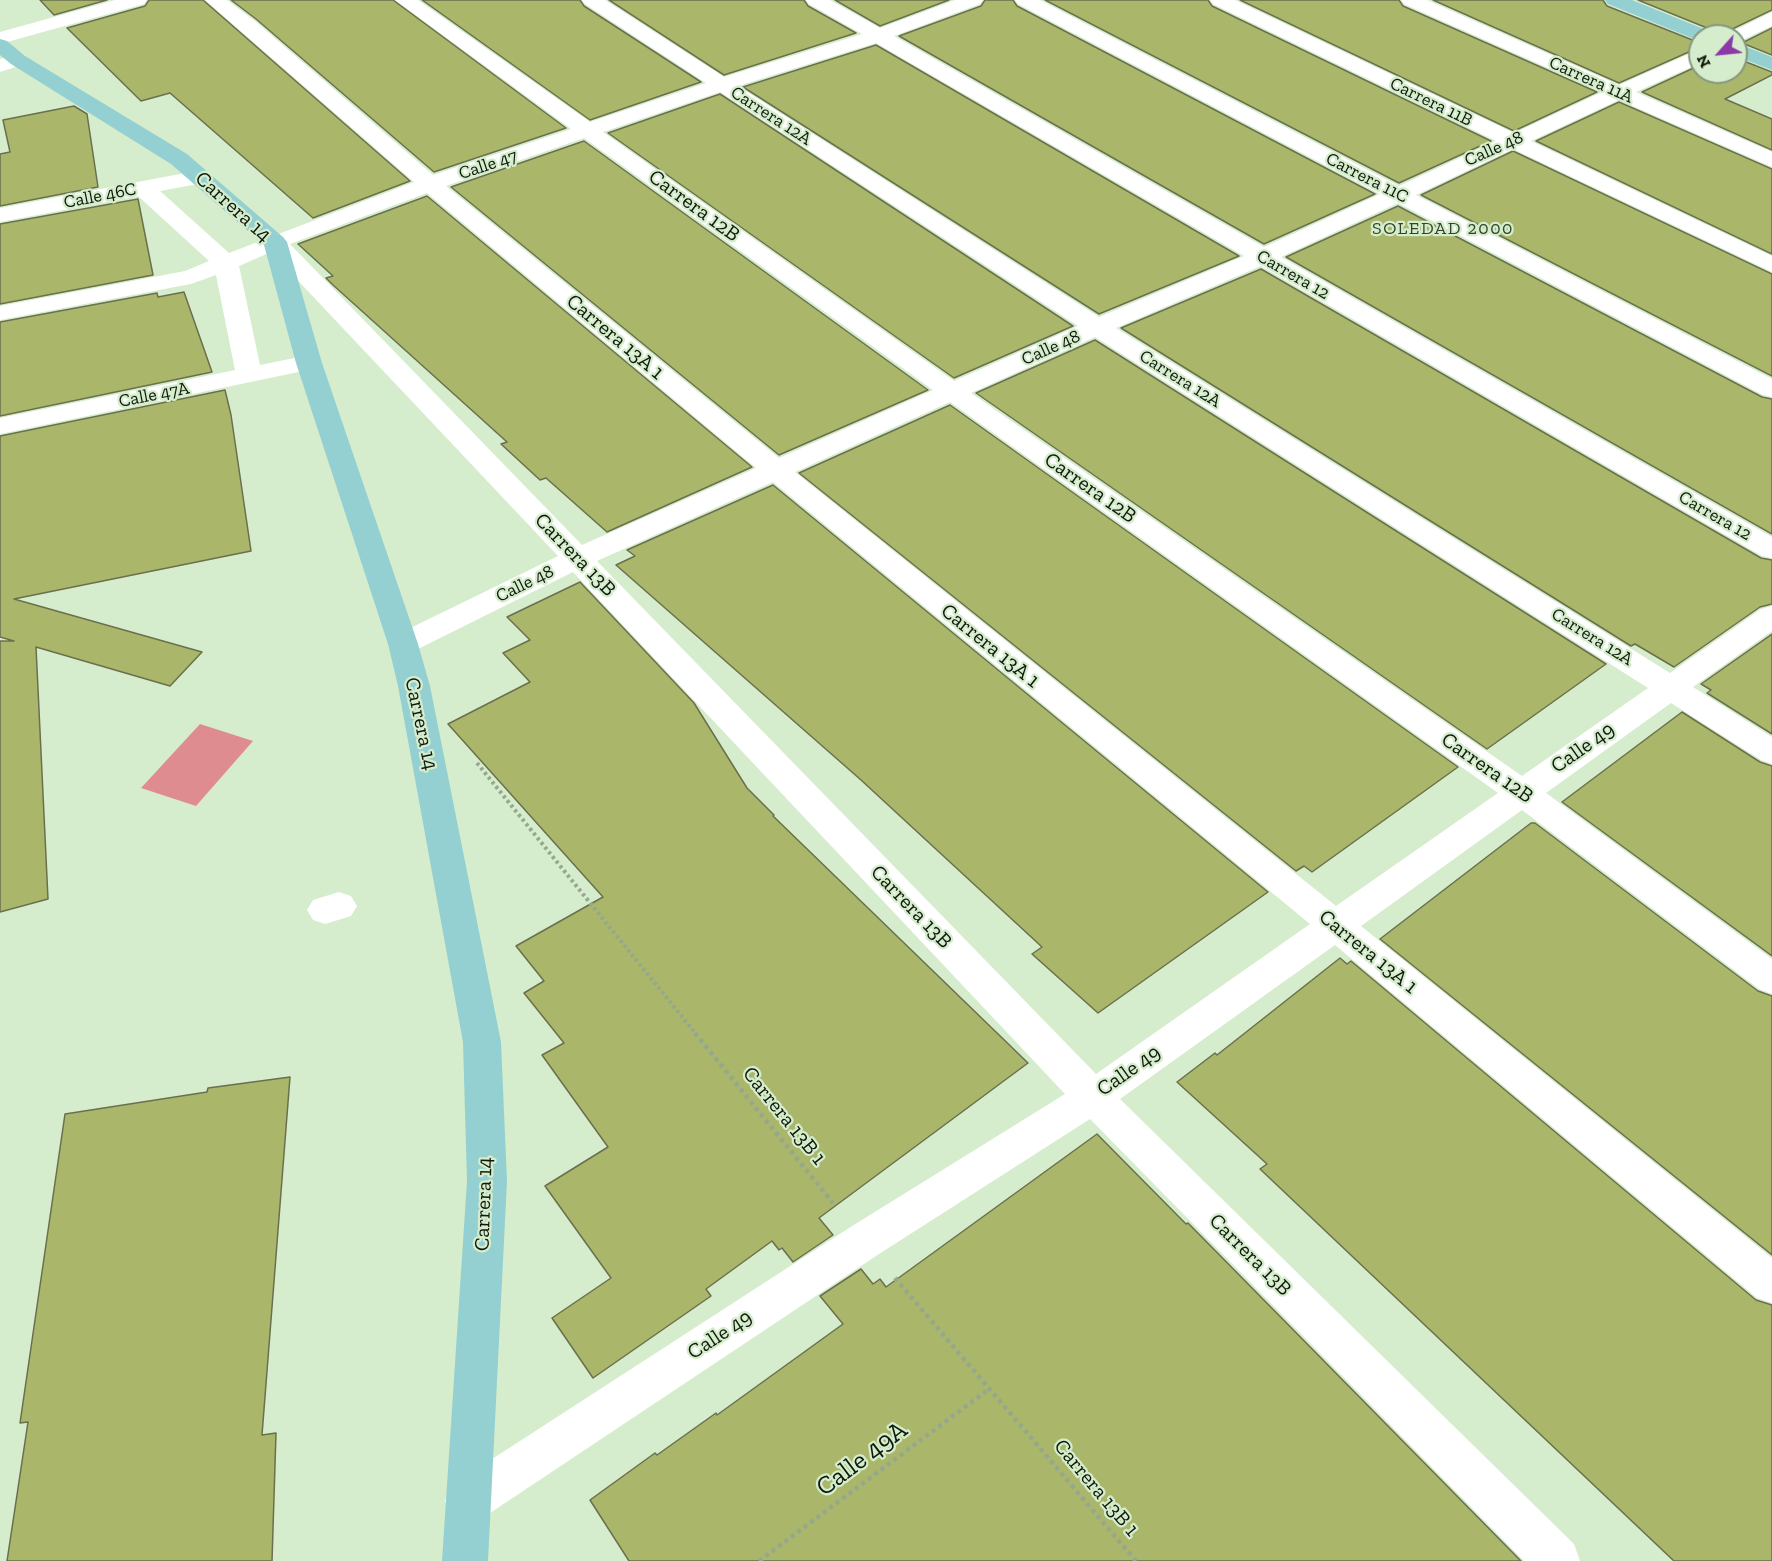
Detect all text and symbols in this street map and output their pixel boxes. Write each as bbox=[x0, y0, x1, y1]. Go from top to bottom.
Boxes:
north arrow bbox=[1688, 24, 1748, 84]
street label: Carrera 11A bbox=[1546, 52, 1636, 108]
text: N bbox=[1692, 52, 1715, 71]
street label: Carrera 11B bbox=[1386, 73, 1476, 131]
street label: Carrera 12A bbox=[726, 82, 816, 150]
street label: Calle 48 bbox=[1461, 127, 1527, 171]
street label: Calle 47 bbox=[456, 145, 520, 185]
street label: Carrera 11C bbox=[1322, 148, 1412, 208]
street label: Carrera 12B bbox=[644, 164, 744, 248]
street label: Carrera 14 bbox=[190, 166, 276, 248]
street label: Calle 46C bbox=[62, 178, 138, 214]
district label: SOLEDAD 2000 bbox=[1372, 218, 1514, 240]
street label: Carrera 12 bbox=[1253, 246, 1333, 304]
street label: Carrera 13A 1 bbox=[561, 289, 669, 385]
street label: Calle 48 bbox=[1018, 326, 1084, 370]
street label: Carrera 12A bbox=[1135, 345, 1225, 413]
street label: Calle 47A bbox=[117, 378, 191, 412]
street label: Carrera 12B bbox=[1039, 447, 1141, 529]
street label: Carrera 12 bbox=[1675, 487, 1755, 545]
street label: Carrera 13B bbox=[529, 508, 621, 602]
street label: Calle 48 bbox=[492, 561, 558, 607]
street label: Carrera 13A 1 bbox=[936, 599, 1044, 693]
street label: Carrera 12A bbox=[1547, 603, 1637, 671]
street label: Carrera 14 bbox=[399, 675, 443, 773]
street label: Calle 49 bbox=[1546, 717, 1620, 779]
street label: Carrera 12B bbox=[1436, 727, 1538, 809]
street label: Carrera 13B bbox=[865, 860, 957, 954]
street label: Carrera 13A 1 bbox=[1314, 905, 1422, 999]
street label: Calle 49 bbox=[1092, 1040, 1166, 1102]
street label: Carrera 13B 1 bbox=[737, 1062, 831, 1170]
street label: Carrera 14 bbox=[470, 1156, 498, 1252]
street label: Carrera 13B bbox=[1204, 1209, 1296, 1301]
street label: Calle 49 bbox=[683, 1305, 757, 1365]
street label: Calle 49A bbox=[810, 1415, 914, 1503]
street label: Carrera 13B 1 bbox=[1048, 1434, 1144, 1542]

